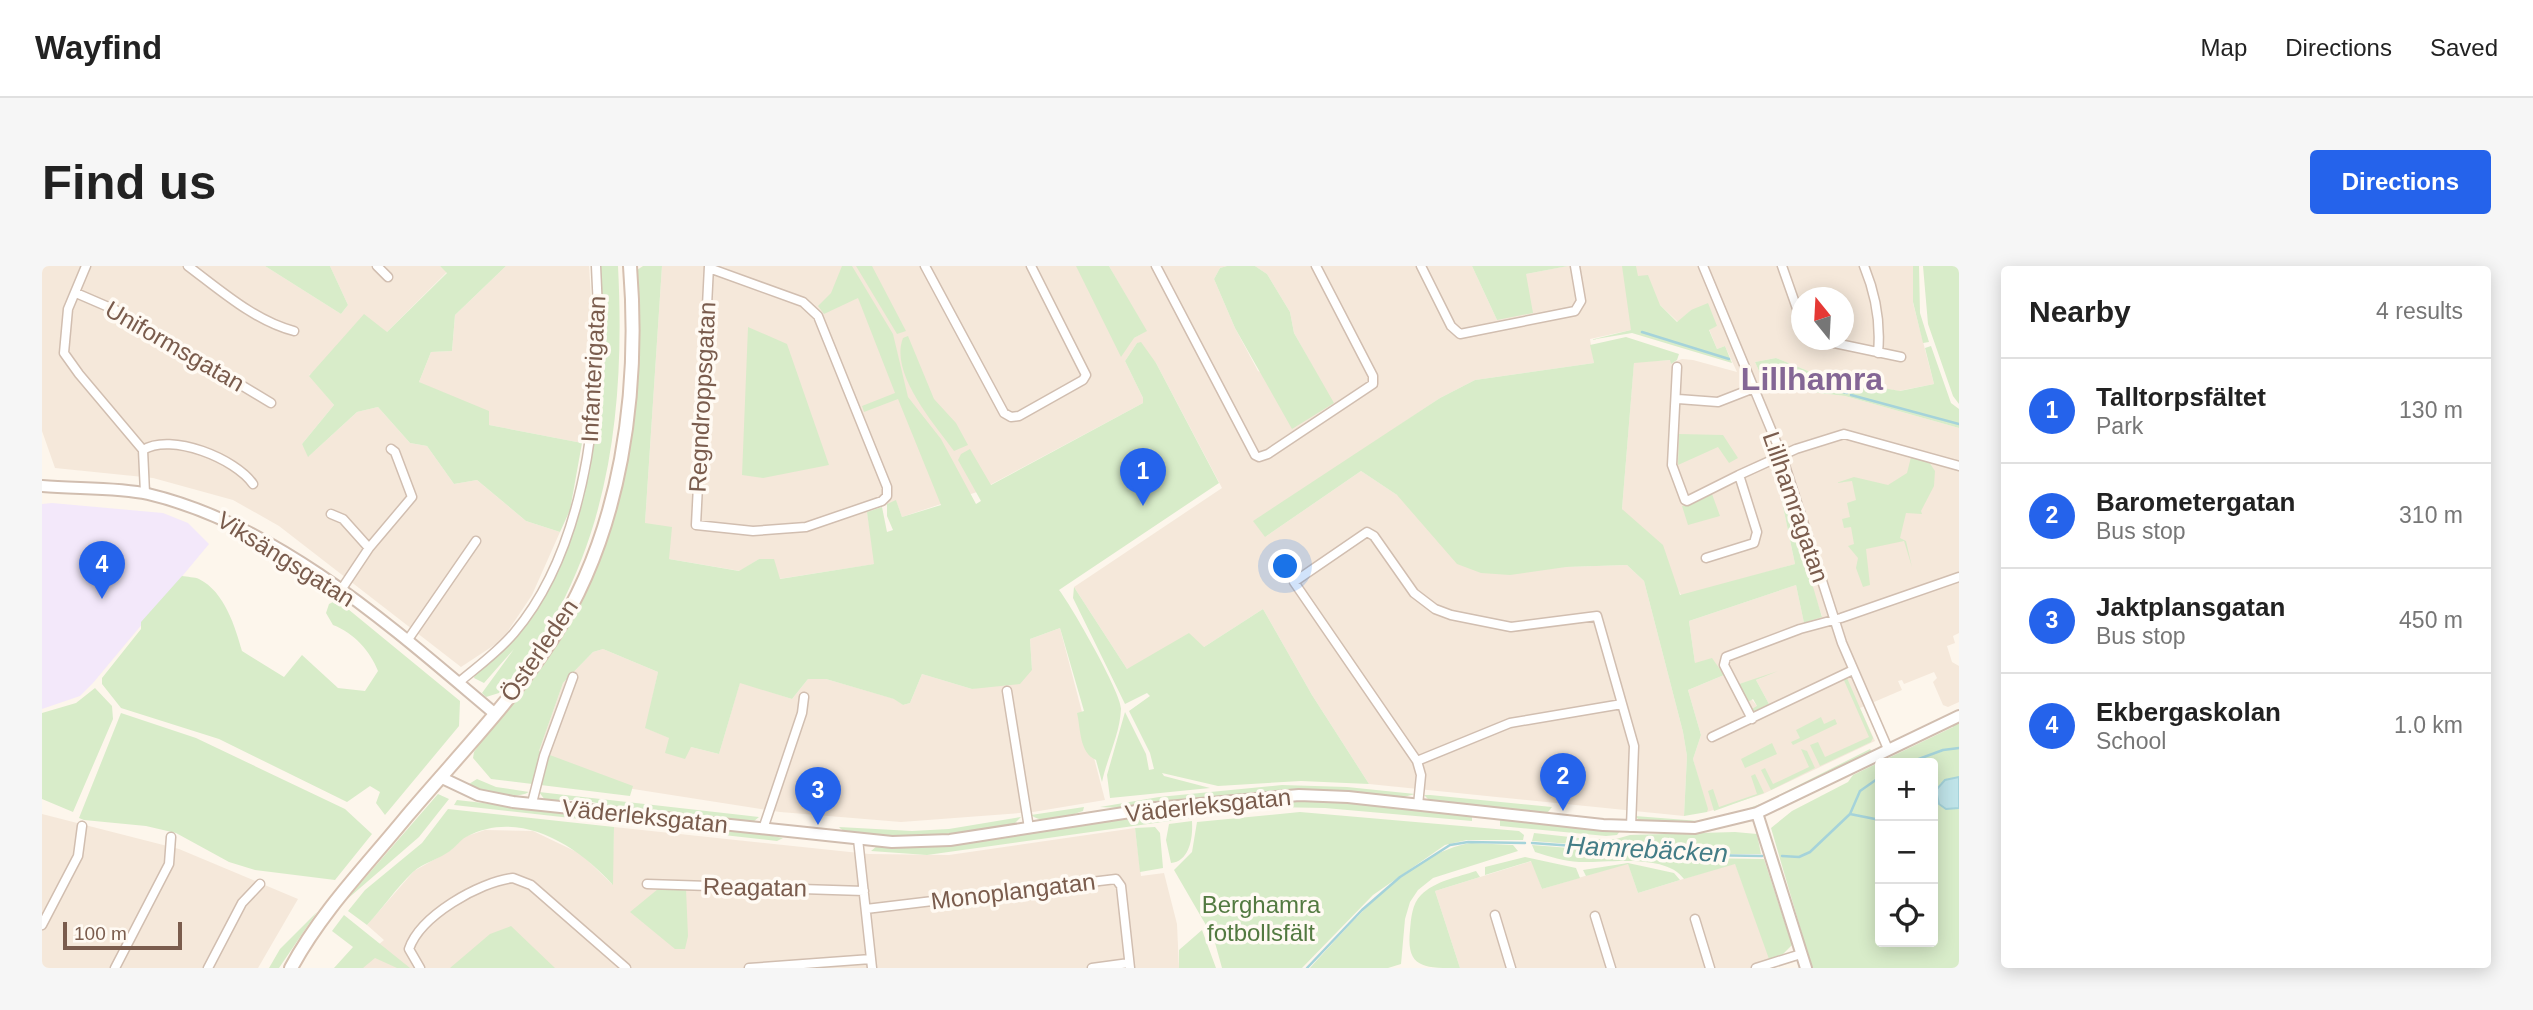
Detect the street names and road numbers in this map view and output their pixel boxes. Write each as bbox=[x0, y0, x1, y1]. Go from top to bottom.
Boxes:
street label: Uniformsgatan bbox=[101, 295, 249, 397]
street label: Infanterigatan bbox=[576, 295, 610, 443]
street label: Regndroppsgatan bbox=[684, 301, 720, 493]
street label: Lillhamragatan bbox=[1758, 428, 1834, 586]
street label: Viksängsgatan bbox=[212, 506, 360, 612]
street label: Österleden bbox=[495, 594, 583, 706]
street label: Väderleksgatan bbox=[1124, 783, 1292, 827]
street label: Väderleksgatan bbox=[561, 794, 729, 838]
street label: Monoplangatan bbox=[929, 868, 1097, 914]
street label: Reagatan bbox=[703, 873, 807, 901]

